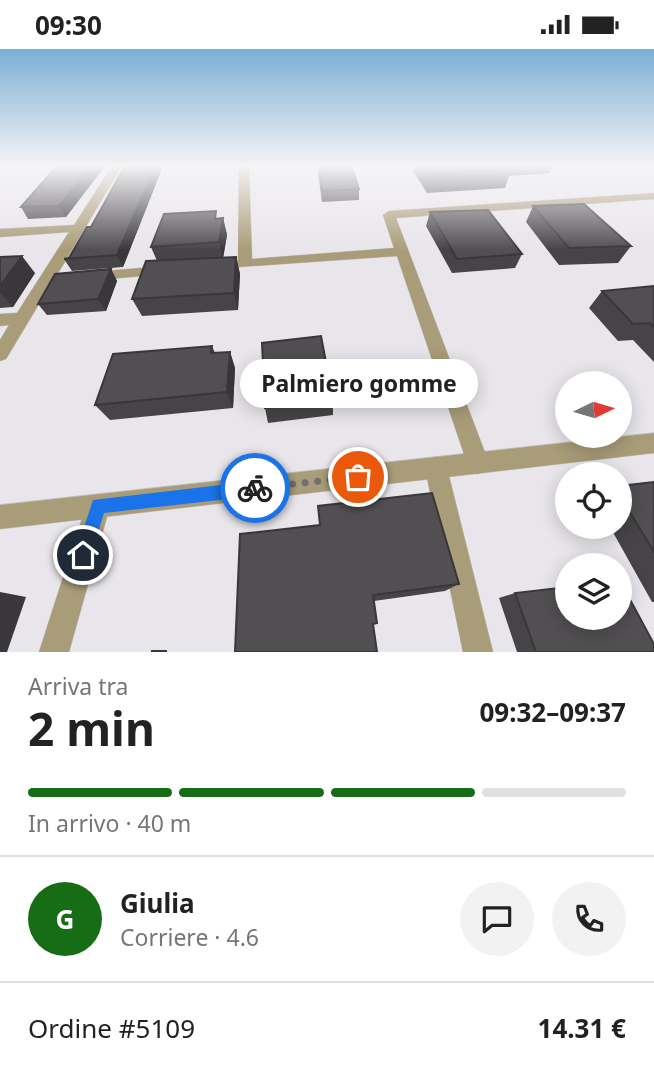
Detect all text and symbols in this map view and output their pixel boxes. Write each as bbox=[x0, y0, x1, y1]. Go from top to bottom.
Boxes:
text: 09:30 bbox=[35, 7, 102, 43]
callout: Palmiero gomme bbox=[239, 358, 477, 407]
text: Palmiero gomme bbox=[261, 367, 457, 399]
north arrow bbox=[555, 371, 632, 448]
map controls bbox=[555, 371, 632, 630]
pin bbox=[328, 447, 388, 507]
courier bbox=[220, 453, 290, 523]
icon: bag bbox=[339, 458, 377, 496]
button: locate bbox=[555, 462, 632, 539]
icon: bike bbox=[236, 469, 274, 507]
pin bbox=[53, 525, 113, 585]
icon: home bbox=[64, 536, 102, 574]
button: layers bbox=[555, 553, 632, 630]
text: Arriva tra bbox=[28, 670, 128, 702]
text: 09:32–09:37 bbox=[479, 694, 626, 730]
text: 2 min bbox=[28, 697, 155, 759]
text: In arrivo · 40 m bbox=[28, 807, 191, 839]
button: chat bbox=[460, 882, 534, 956]
button: phone bbox=[552, 882, 626, 956]
text: Giulia bbox=[120, 885, 195, 921]
text: G bbox=[56, 901, 74, 937]
text: Corriere · 4.6 bbox=[120, 921, 259, 953]
text: Ordine #5109 bbox=[28, 1010, 195, 1046]
text: 14.31 € bbox=[538, 1010, 626, 1046]

